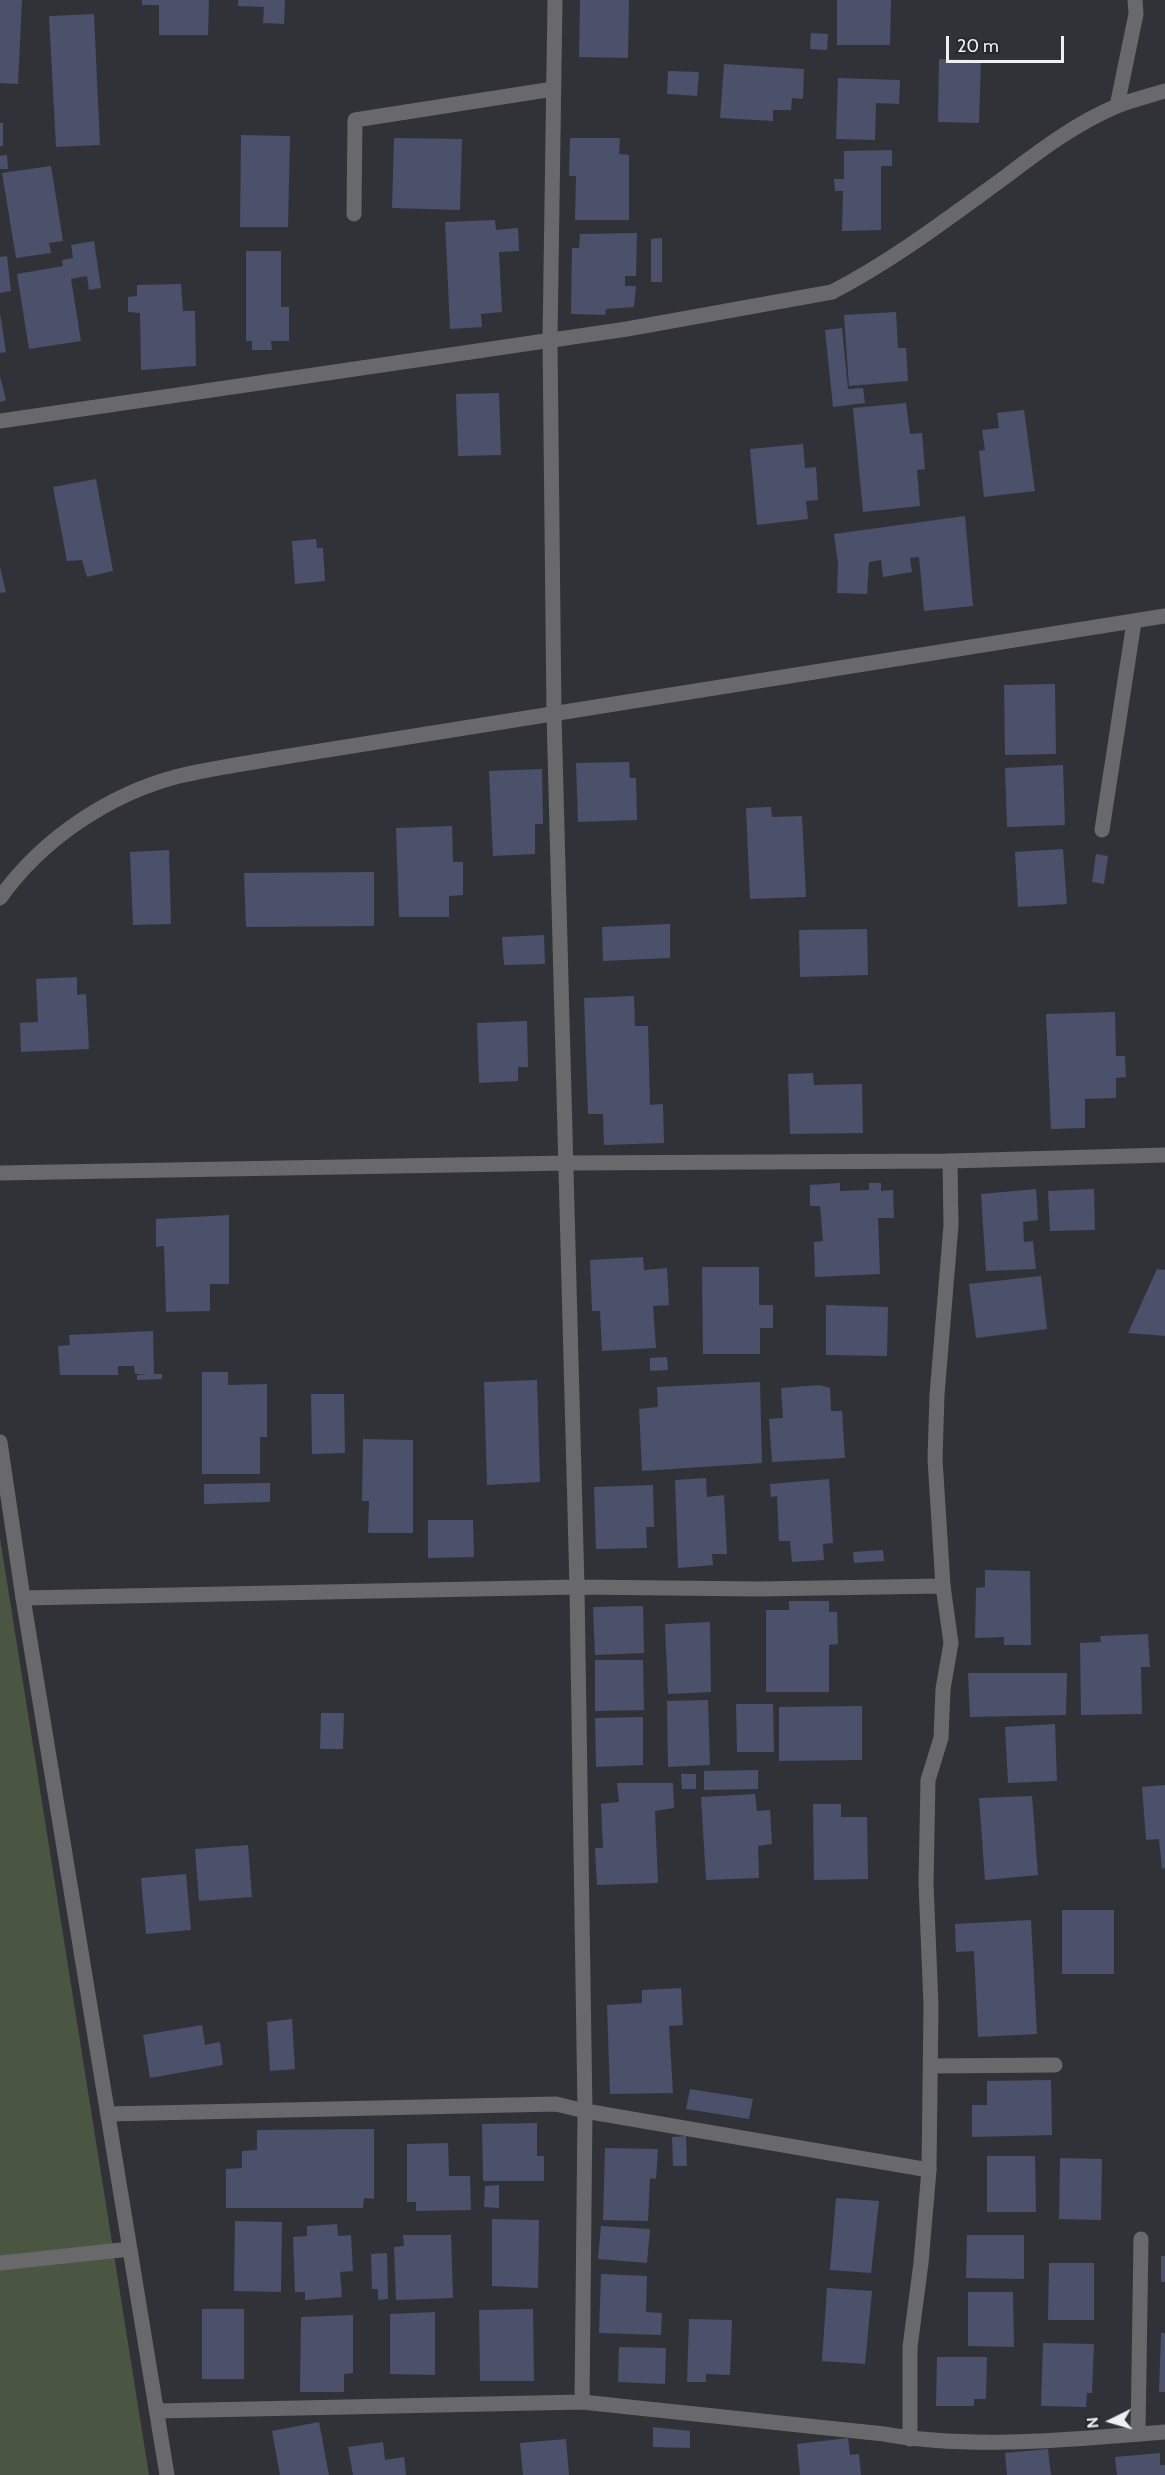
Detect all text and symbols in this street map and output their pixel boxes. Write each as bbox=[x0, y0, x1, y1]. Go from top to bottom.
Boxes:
scale bar bbox=[949, 24, 1068, 62]
text: 20 m bbox=[957, 35, 999, 57]
north arrow bbox=[1081, 2391, 1141, 2451]
text: N bbox=[1083, 2416, 1103, 2429]

